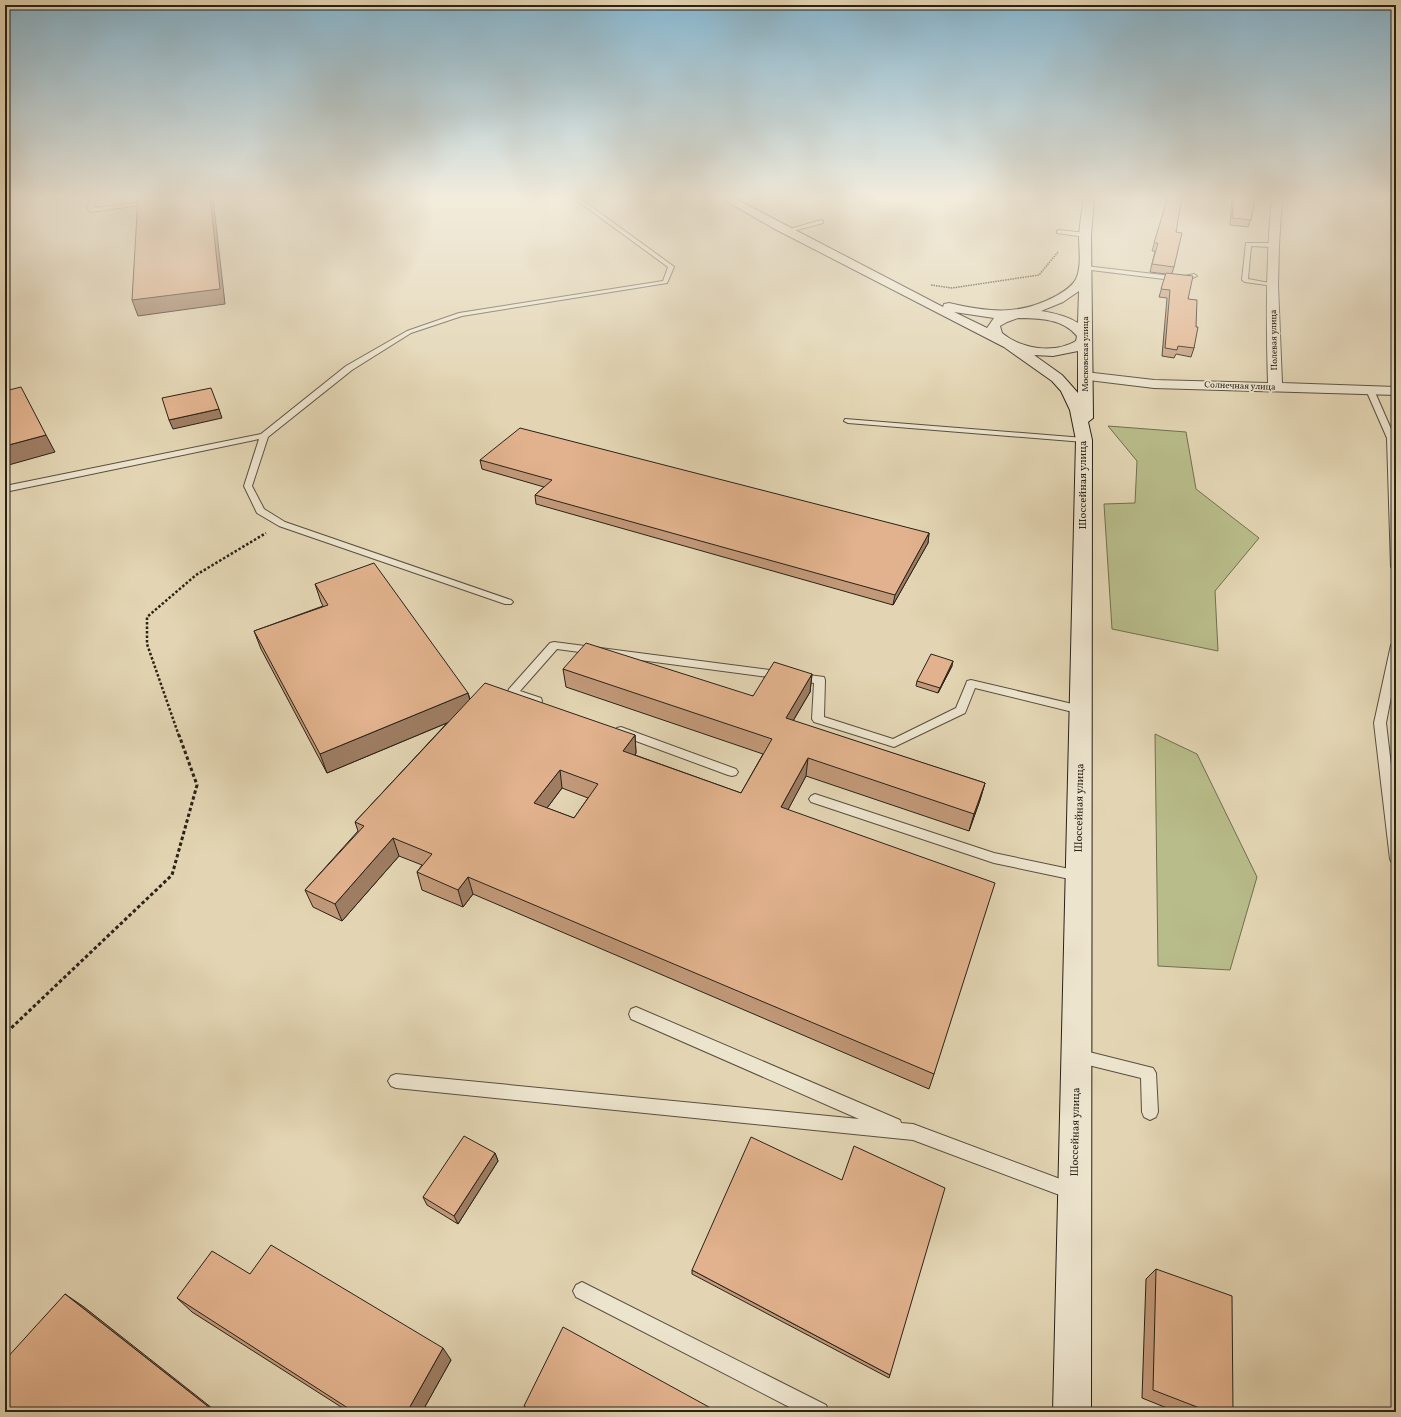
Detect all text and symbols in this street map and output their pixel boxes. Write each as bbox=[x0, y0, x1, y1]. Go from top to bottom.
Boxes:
street label: Полевая улица bbox=[1267, 309, 1281, 371]
street label: Московская улица bbox=[1079, 316, 1092, 392]
street label: Солнечная улица bbox=[1204, 378, 1276, 394]
street label: Шоссейная улица bbox=[1076, 440, 1091, 530]
street label: Шоссейная улица bbox=[1072, 763, 1088, 853]
street label: Шоссейная улица bbox=[1068, 1087, 1084, 1177]

